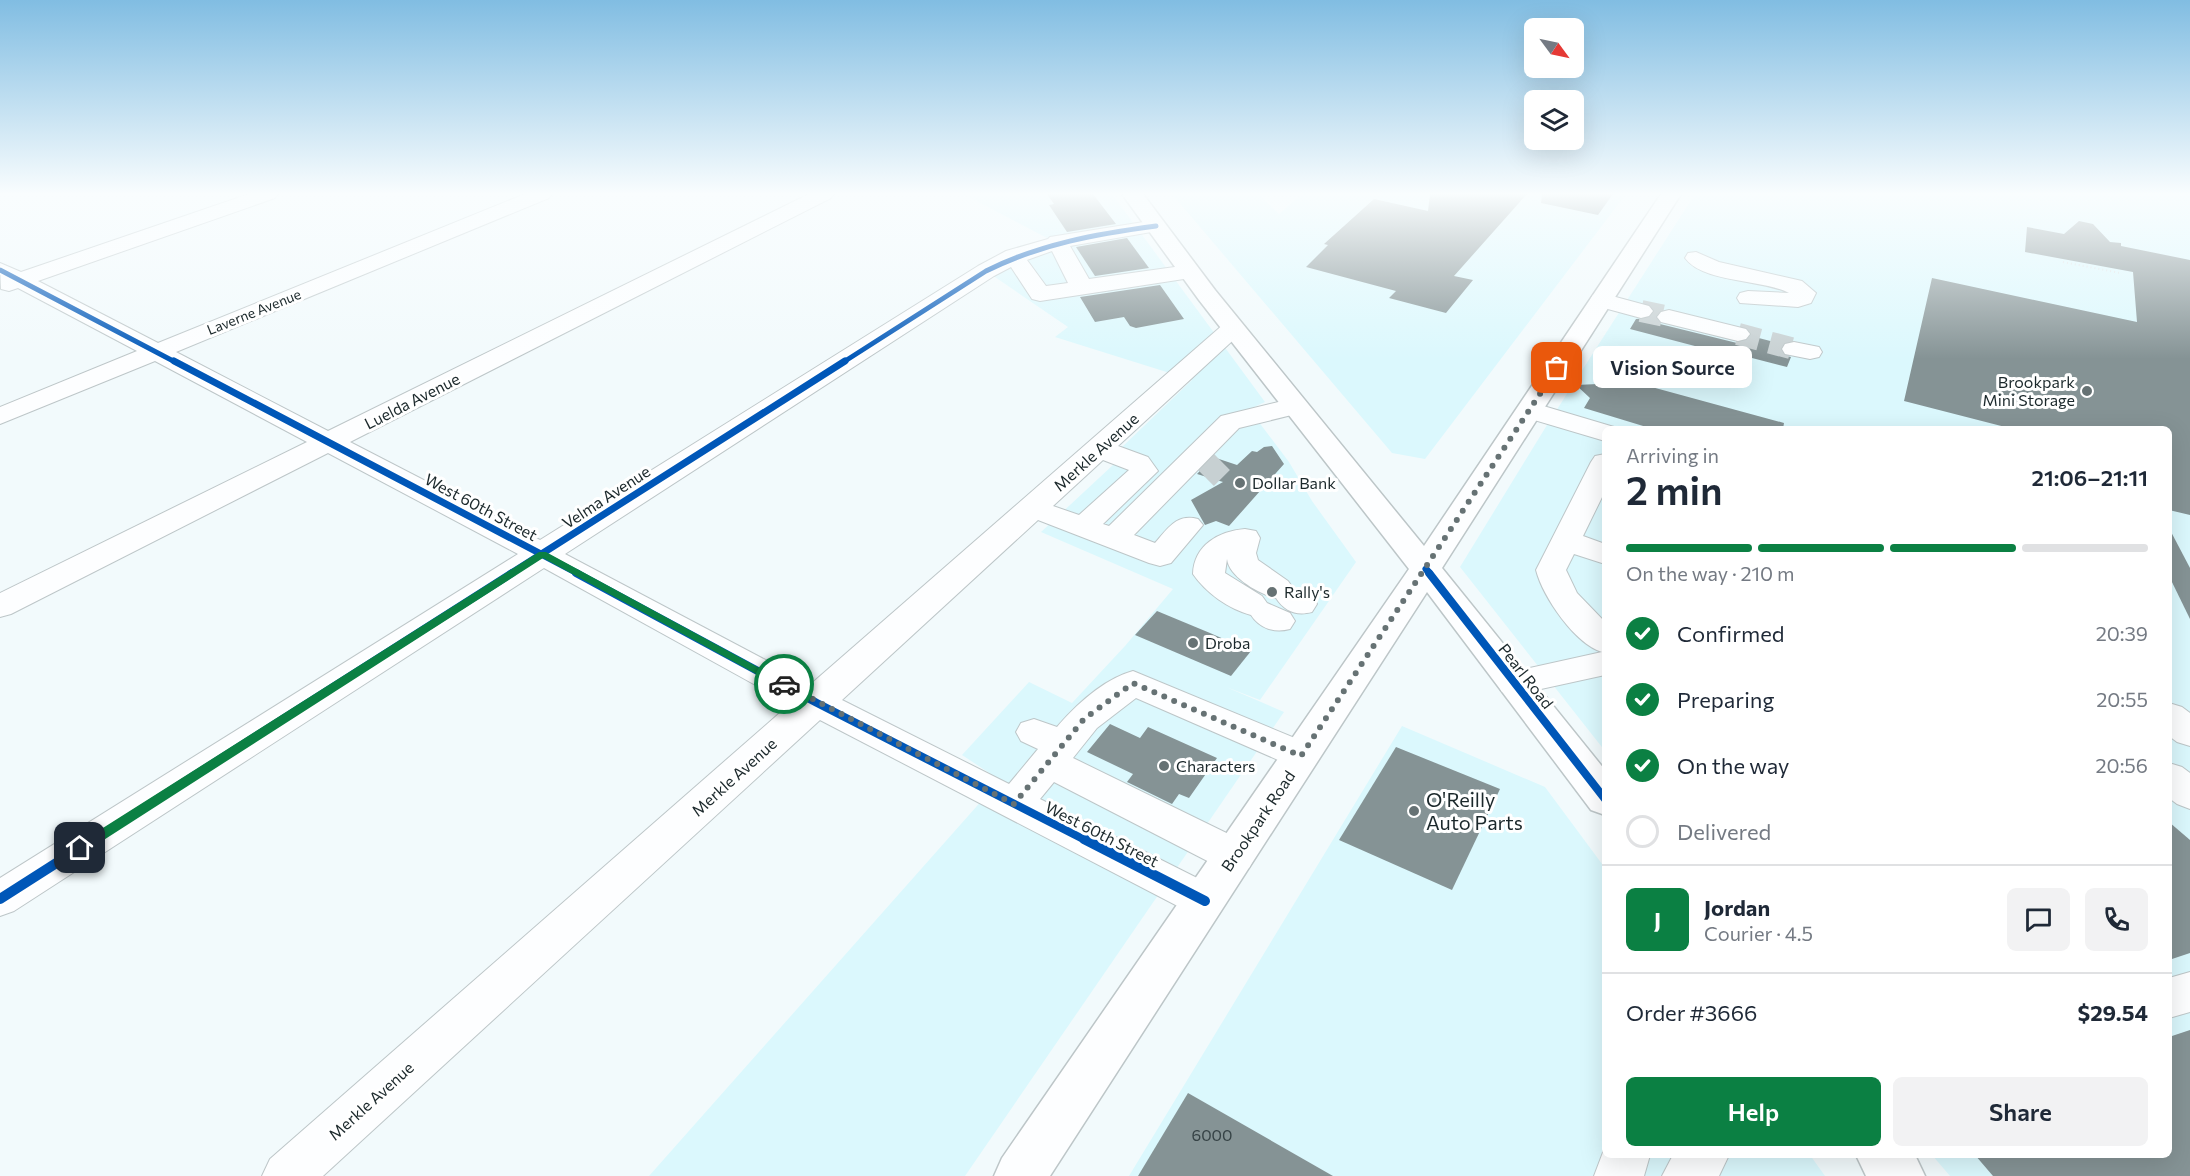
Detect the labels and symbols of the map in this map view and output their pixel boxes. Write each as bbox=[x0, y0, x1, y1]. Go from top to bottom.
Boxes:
north arrow bbox=[1524, 18, 1584, 78]
street label: Laverne Avenue bbox=[204, 285, 303, 338]
pin bbox=[1531, 342, 1582, 393]
callout: Vision Source bbox=[1593, 347, 1752, 389]
street label: Luelda Avenue bbox=[361, 368, 463, 433]
place label: Brookpark Mini Storage bbox=[1982, 372, 2075, 409]
marker: Brookpark Mini Storage bbox=[2080, 384, 2094, 398]
street label: Merkle Avenue bbox=[1049, 409, 1142, 495]
street label: Velma Avenue bbox=[558, 461, 653, 532]
street label: West 60th Street bbox=[422, 469, 541, 544]
place label: Dollar Bank bbox=[1252, 473, 1336, 492]
marker: Dollar Bank bbox=[1233, 476, 1247, 490]
place label: Rally's bbox=[1284, 582, 1330, 601]
marker: Rally's bbox=[1265, 585, 1279, 599]
place label: Droba bbox=[1205, 633, 1250, 652]
marker: Droba bbox=[1186, 636, 1200, 650]
street label: Pearl Road bbox=[1495, 639, 1558, 712]
courier bbox=[754, 654, 814, 714]
street label: Merkle Avenue bbox=[687, 734, 780, 820]
place label: Characters bbox=[1176, 756, 1255, 775]
marker: Characters bbox=[1157, 759, 1171, 773]
street label: Brookpark Road bbox=[1217, 767, 1298, 875]
place label: O'Reilly Auto Parts bbox=[1426, 787, 1523, 834]
street label: West 60th Street bbox=[1042, 797, 1162, 871]
marker: O'Reilly Auto Parts bbox=[1407, 804, 1421, 818]
pin bbox=[54, 822, 105, 873]
street label: Merkle Avenue bbox=[324, 1058, 417, 1144]
house number: 6000 bbox=[1191, 1125, 1233, 1144]

